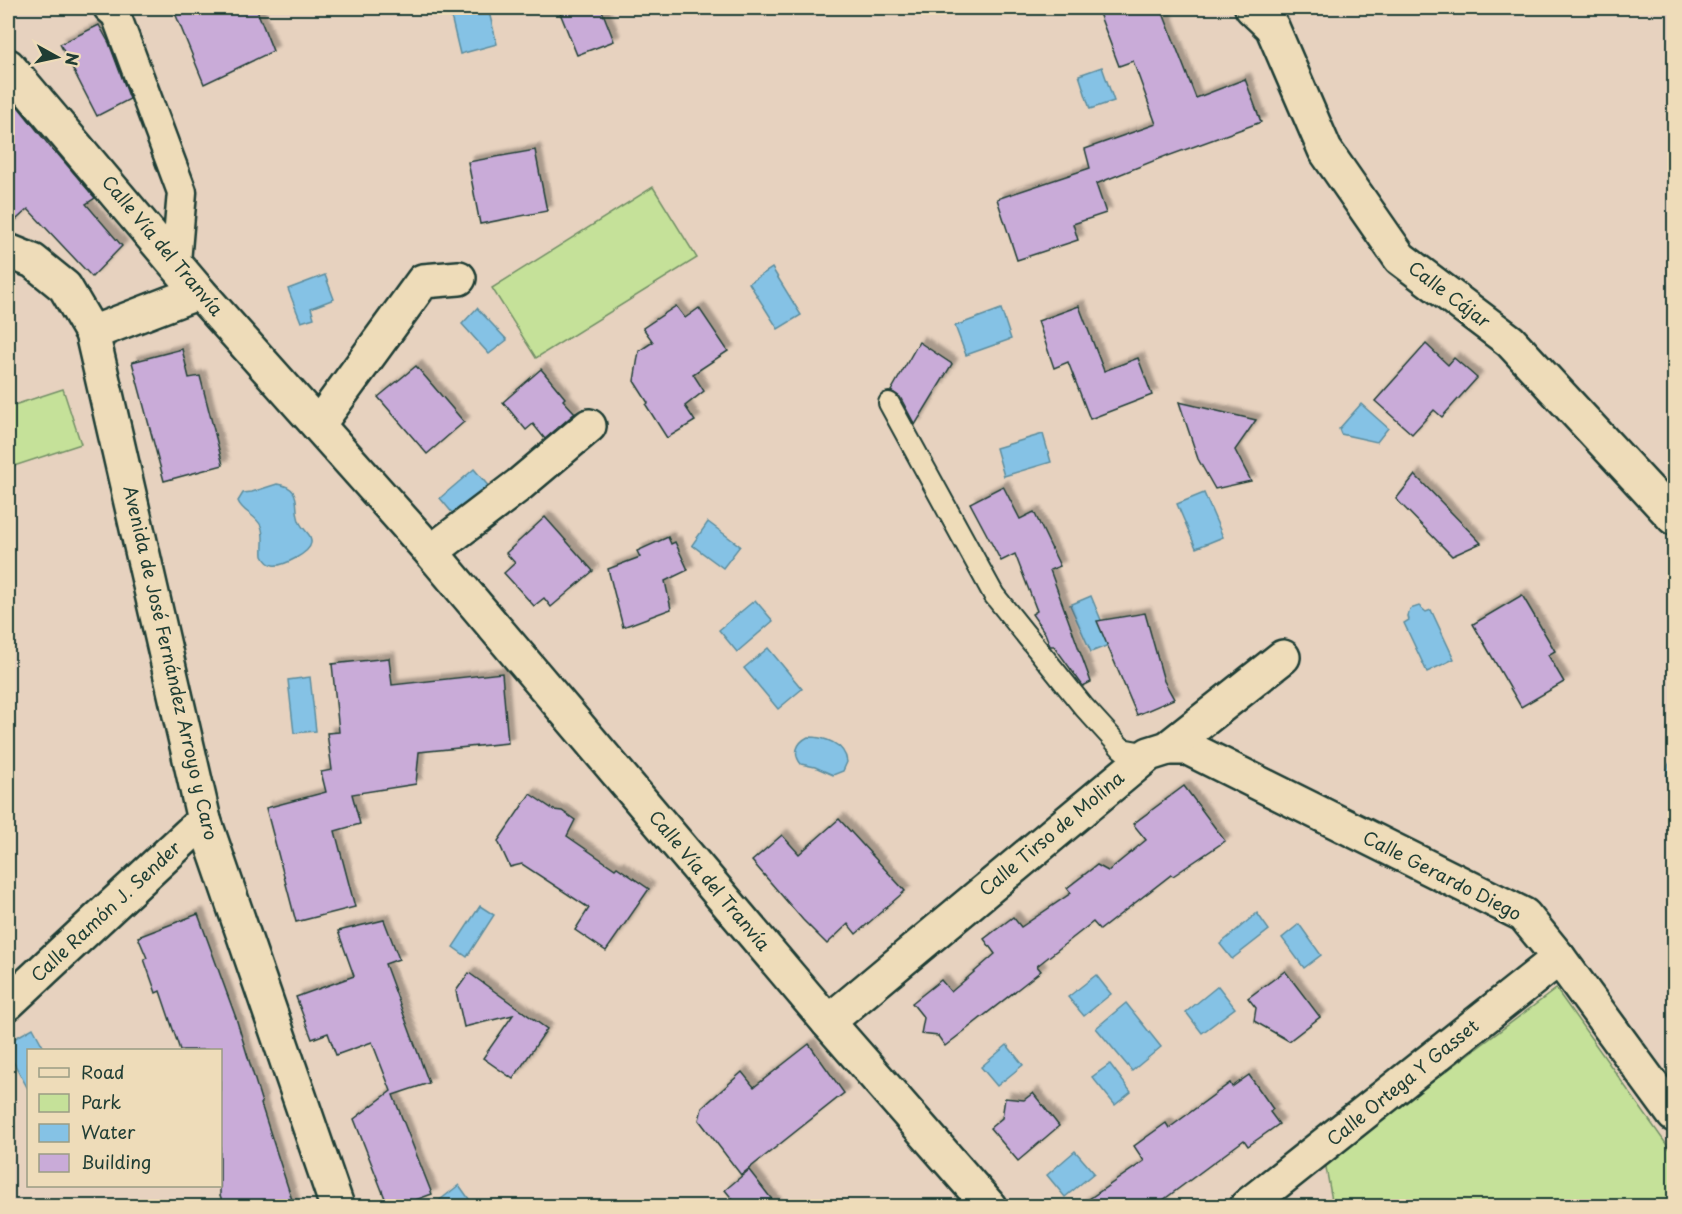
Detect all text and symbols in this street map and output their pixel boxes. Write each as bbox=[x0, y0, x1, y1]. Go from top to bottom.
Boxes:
north arrow bbox=[27, 27, 87, 87]
text: N bbox=[60, 51, 86, 67]
street label: Calle Vía del Tranvía bbox=[96, 169, 231, 322]
street label: Calle Cájar bbox=[1403, 254, 1497, 334]
street label: Avenida de José Fernández Arroyo y Caro bbox=[117, 483, 225, 843]
street label: Calle Tirso de Molina bbox=[973, 764, 1130, 902]
street label: Calle Vía del Tranvía bbox=[643, 804, 778, 957]
street label: Calle Gerardo Diego bbox=[1359, 823, 1527, 926]
street label: Calle Ramón J. Sender bbox=[24, 834, 186, 988]
street label: Calle Ortega Y Gasset bbox=[1320, 1012, 1484, 1152]
legend bbox=[27, 1049, 222, 1187]
text: Road bbox=[81, 1058, 125, 1085]
text: Park bbox=[81, 1088, 121, 1115]
text: Water bbox=[81, 1118, 136, 1145]
text: Building bbox=[81, 1148, 151, 1175]

